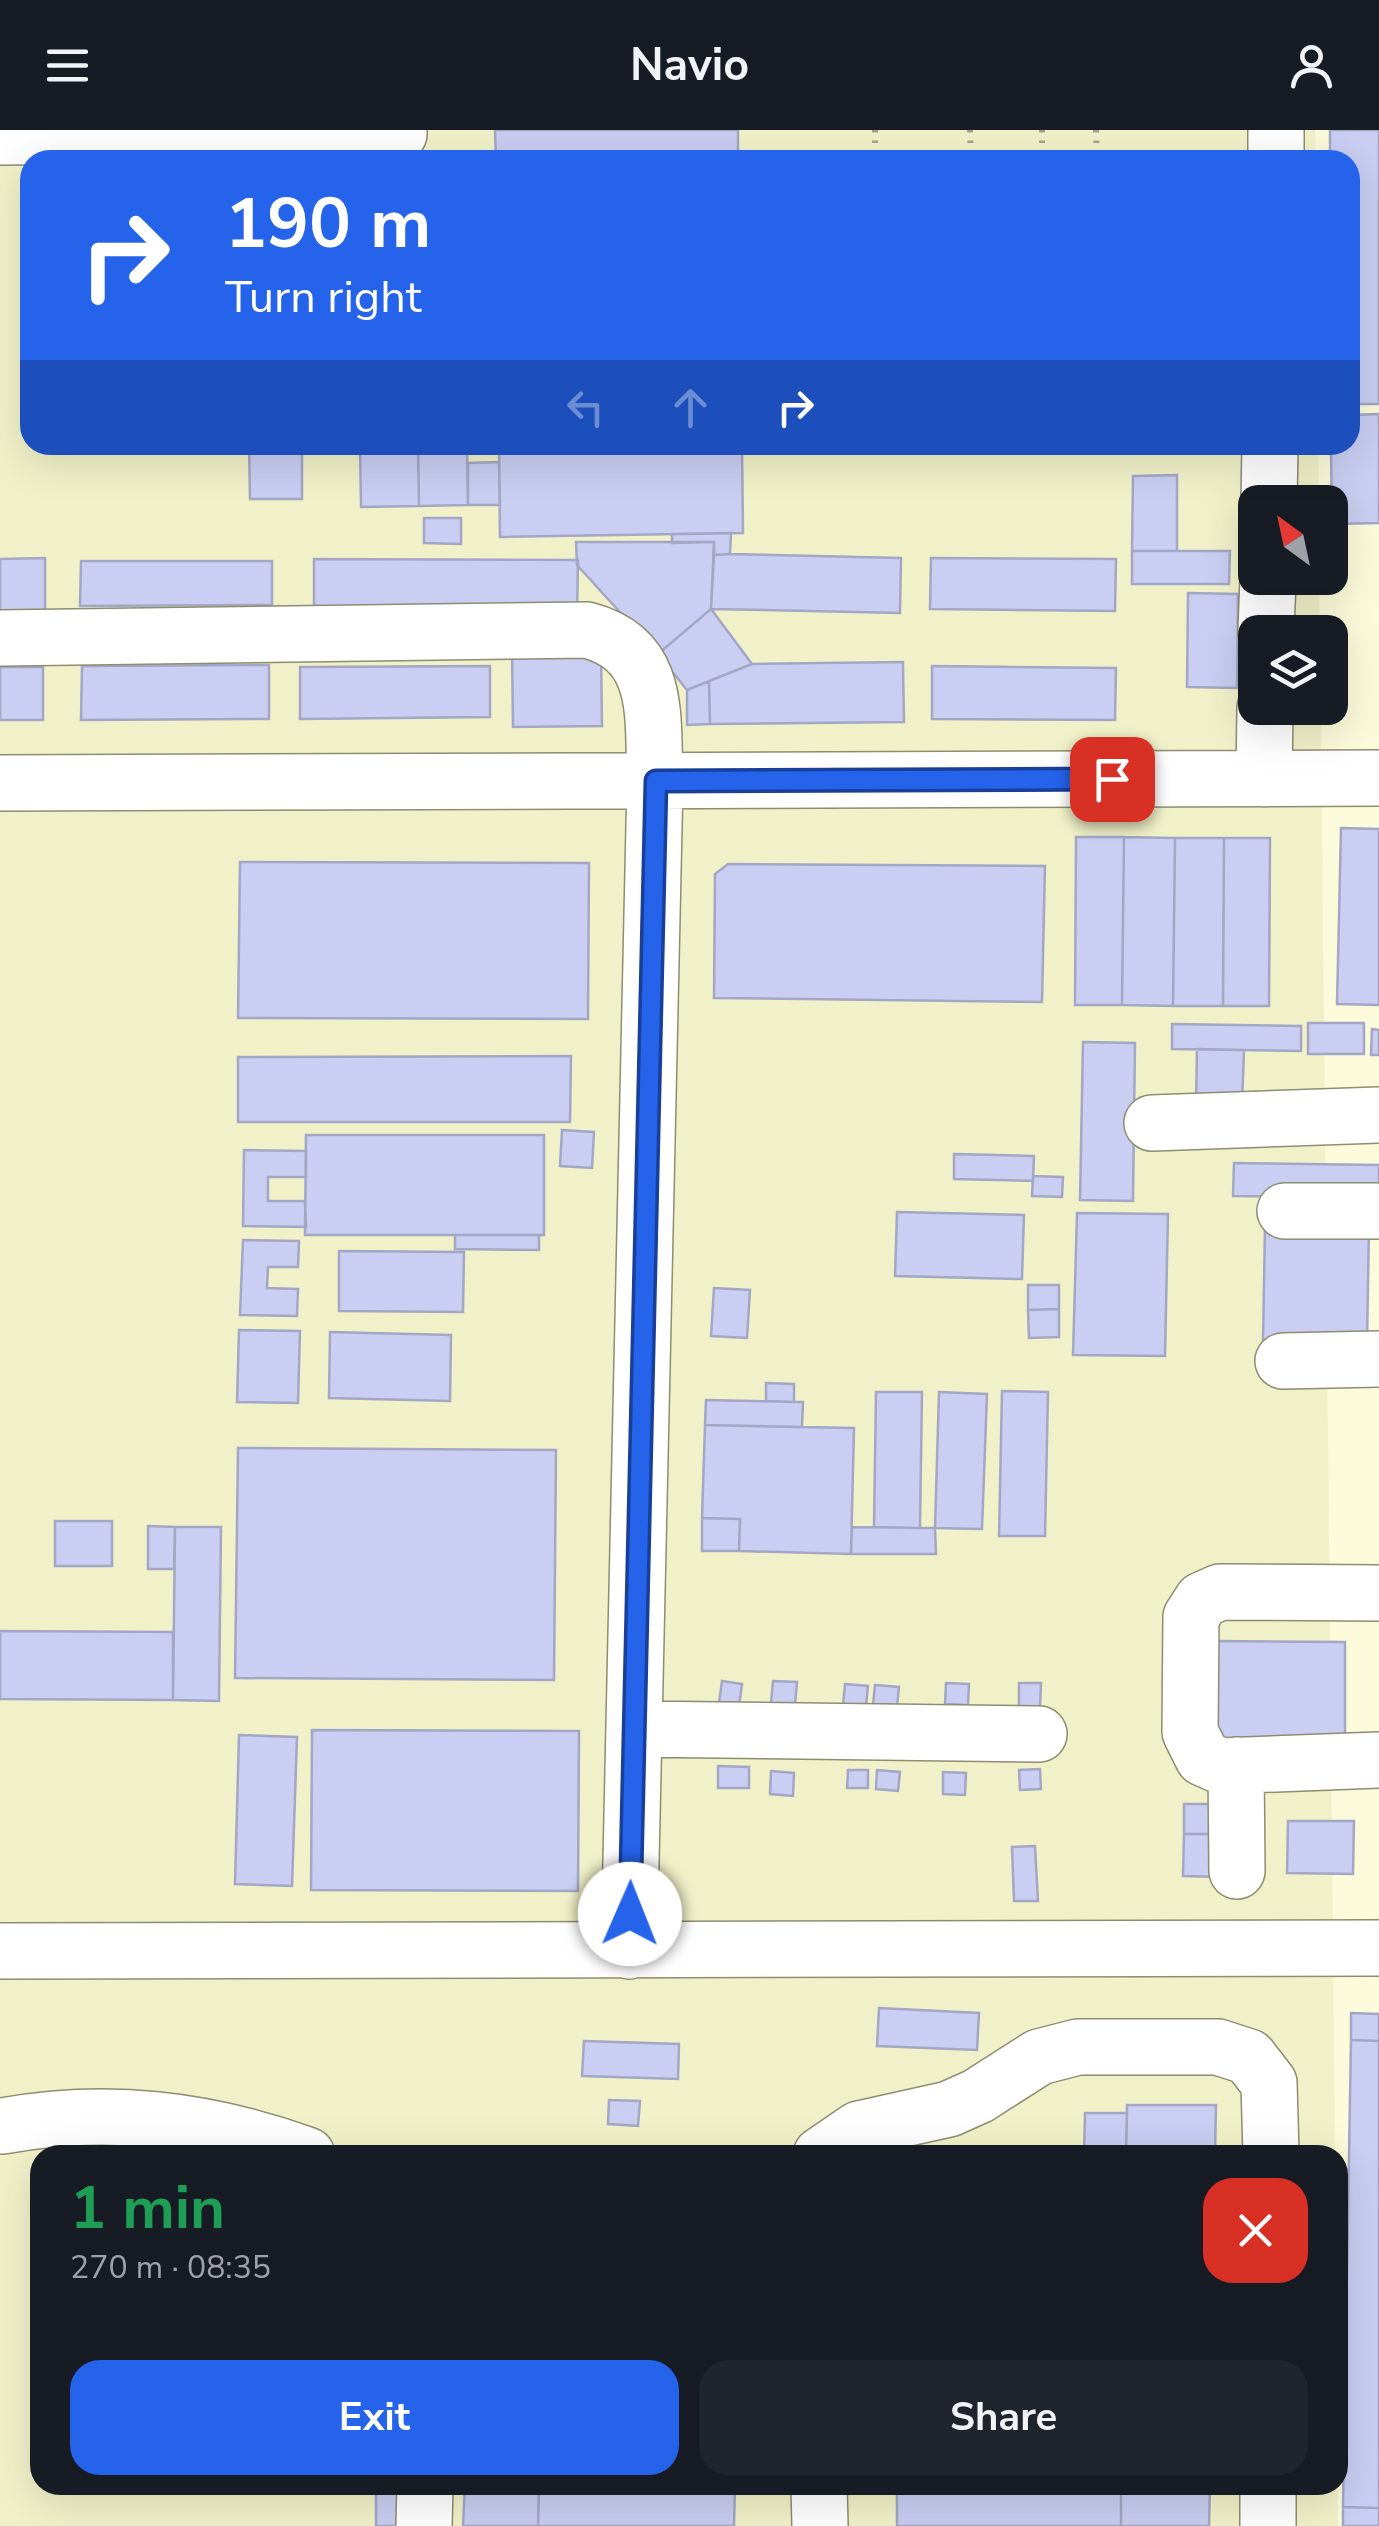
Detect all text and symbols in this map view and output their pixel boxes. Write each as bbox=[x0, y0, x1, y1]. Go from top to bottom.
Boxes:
text: Navio bbox=[630, 35, 749, 96]
icon: menu bbox=[40, 38, 95, 93]
icon: person bbox=[1284, 38, 1339, 93]
text: 190 m bbox=[225, 176, 431, 272]
icon: right bbox=[60, 190, 190, 320]
text: Turn right bbox=[225, 267, 422, 328]
icon: left bbox=[558, 380, 613, 435]
icon: ahead bbox=[663, 380, 718, 435]
icon: right bbox=[768, 380, 823, 435]
north arrow bbox=[1238, 485, 1348, 595]
map controls bbox=[1238, 485, 1348, 725]
button: layers bbox=[1238, 615, 1348, 725]
pin bbox=[1070, 737, 1155, 822]
icon: arrive bbox=[1085, 752, 1140, 807]
position arrow bbox=[578, 1862, 682, 1966]
text: 1 min bbox=[70, 2167, 225, 2249]
button: close bbox=[1203, 2178, 1308, 2283]
text: 270 m · 08:35 bbox=[70, 2246, 271, 2289]
button: Exit bbox=[70, 2360, 679, 2475]
button: Share bbox=[699, 2360, 1308, 2475]

